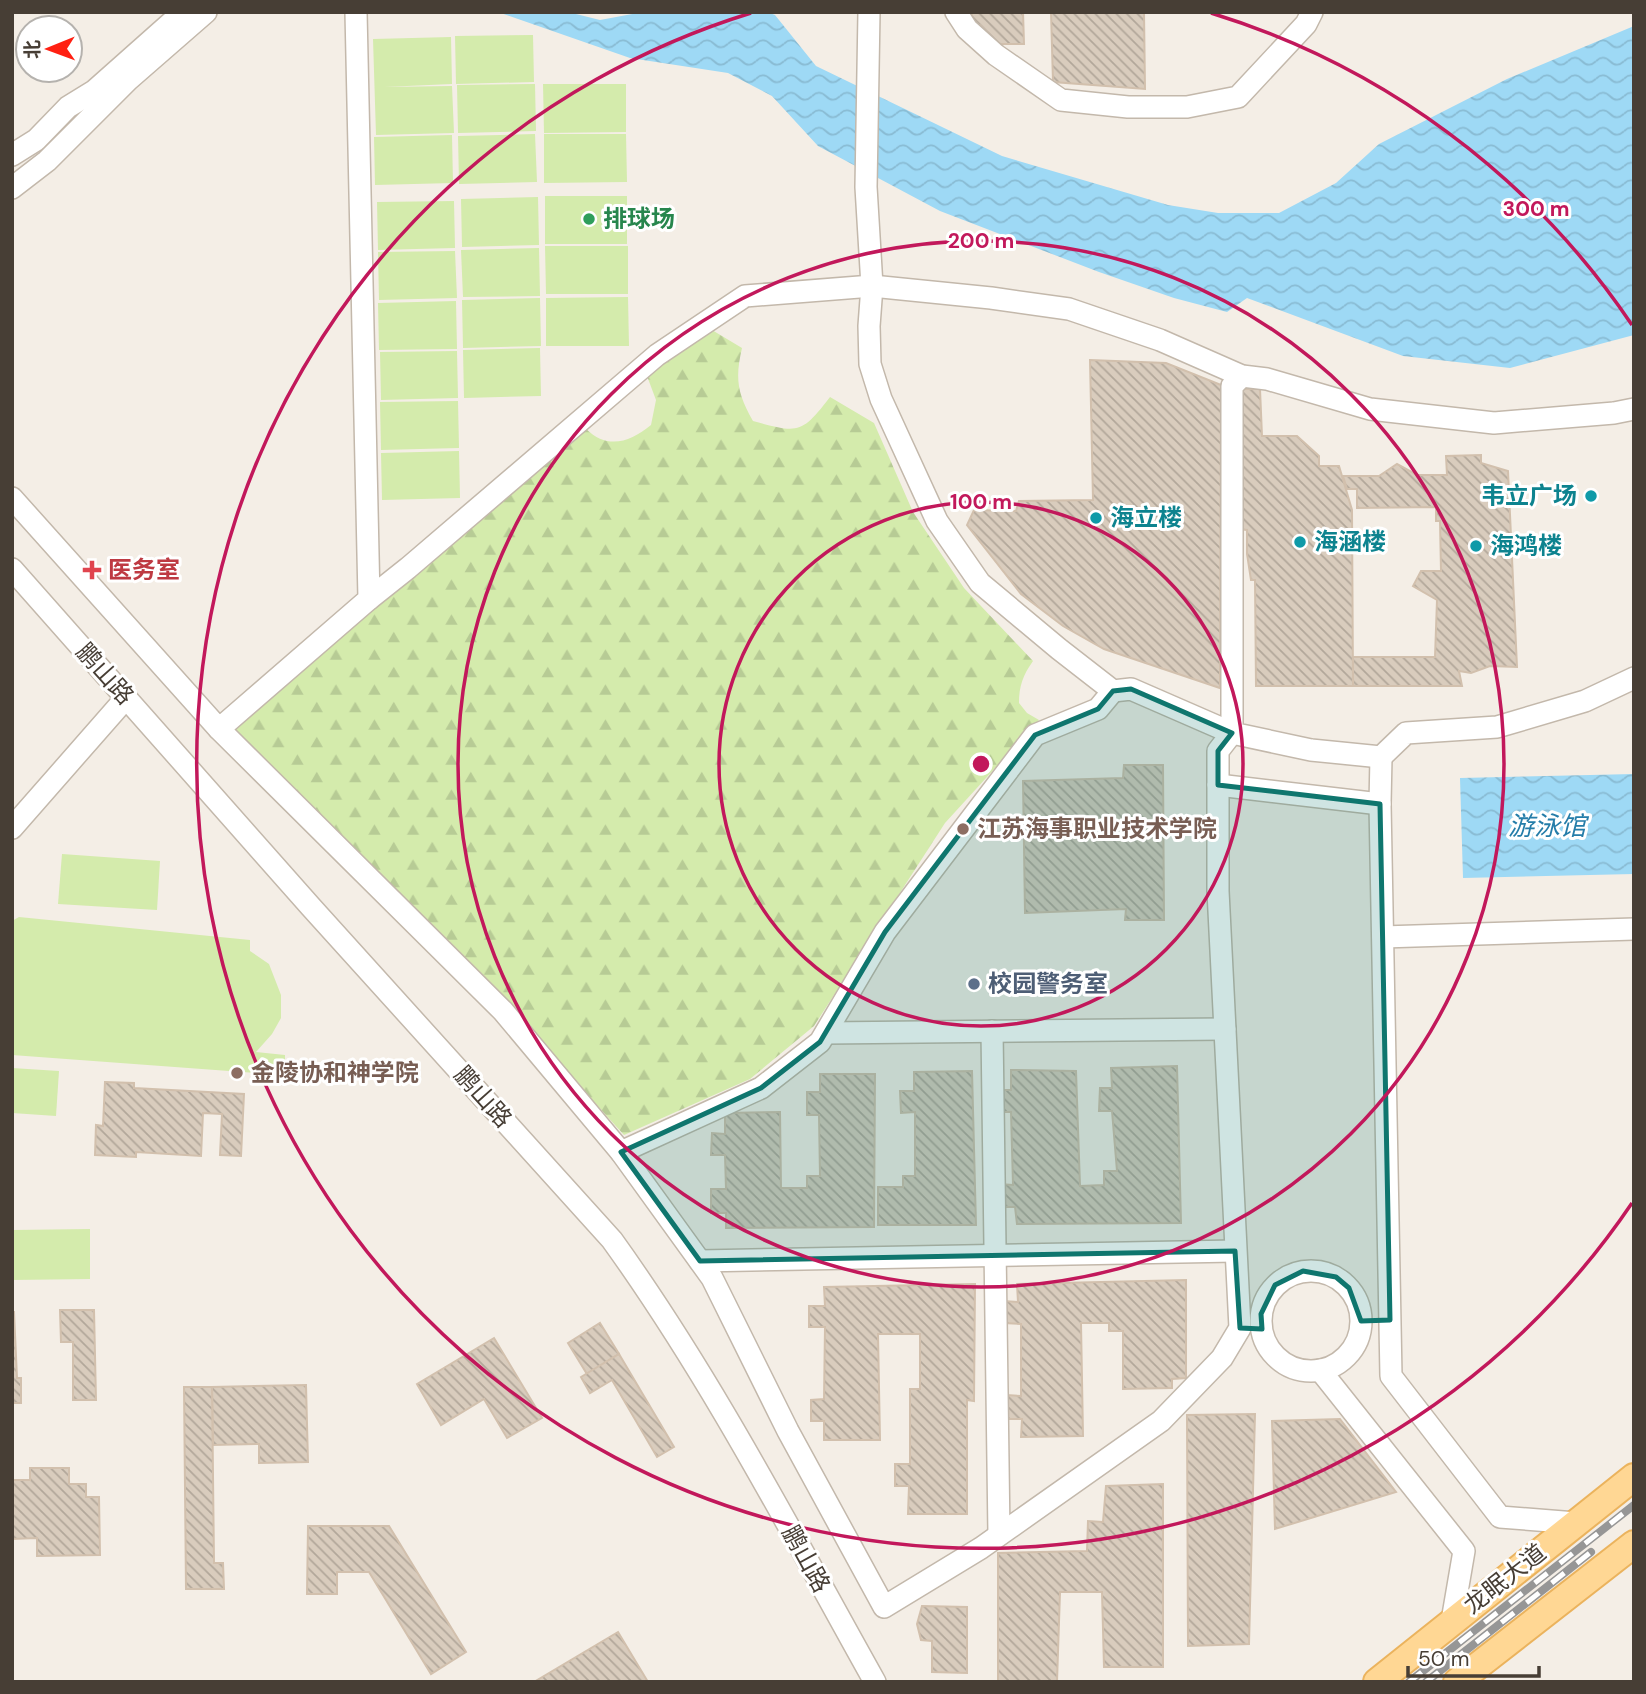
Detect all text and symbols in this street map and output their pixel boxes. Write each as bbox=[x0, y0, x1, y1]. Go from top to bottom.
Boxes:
north arrow bbox=[14, 14, 84, 84]
text: 北 bbox=[20, 40, 45, 59]
text: 300 m bbox=[1503, 195, 1569, 223]
place label: 排球场 bbox=[603, 203, 675, 234]
marker: 排球场 bbox=[581, 211, 597, 227]
text: 200 m bbox=[948, 227, 1014, 255]
place label: 韦立广场 bbox=[1481, 480, 1577, 511]
text: 100 m bbox=[950, 488, 1012, 516]
marker: 韦立广场 bbox=[1583, 488, 1599, 504]
place label: 海立楼 bbox=[1110, 502, 1182, 533]
marker: 海立楼 bbox=[1088, 510, 1104, 526]
place label: 海涵楼 bbox=[1314, 526, 1386, 557]
place label: 海鸿楼 bbox=[1490, 530, 1562, 561]
marker: 海涵楼 bbox=[1292, 534, 1308, 550]
marker: 海鸿楼 bbox=[1468, 538, 1484, 554]
place label: 医务室 bbox=[108, 554, 180, 585]
marker: 医务室 bbox=[82, 560, 102, 580]
street label: 鹏山路 bbox=[70, 637, 141, 711]
centre of rings bbox=[969, 752, 993, 776]
water label: 游泳馆 bbox=[1508, 809, 1590, 843]
place label: 江苏海事职业技术学院 bbox=[977, 813, 1217, 844]
marker: 江苏海事职业技术学院 bbox=[955, 821, 971, 837]
place label: 校园警务室 bbox=[988, 968, 1108, 999]
marker: 校园警务室 bbox=[966, 976, 982, 992]
place label: 金陵协和神学院 bbox=[251, 1057, 419, 1088]
street label: 鹏山路 bbox=[448, 1060, 519, 1134]
marker: 金陵协和神学院 bbox=[229, 1065, 245, 1081]
street label: 鹏山路 bbox=[775, 1520, 837, 1598]
street label: 龙眠大道 bbox=[1457, 1537, 1552, 1620]
scale bar bbox=[1408, 1634, 1539, 1678]
text: 50 m bbox=[1418, 1645, 1469, 1673]

